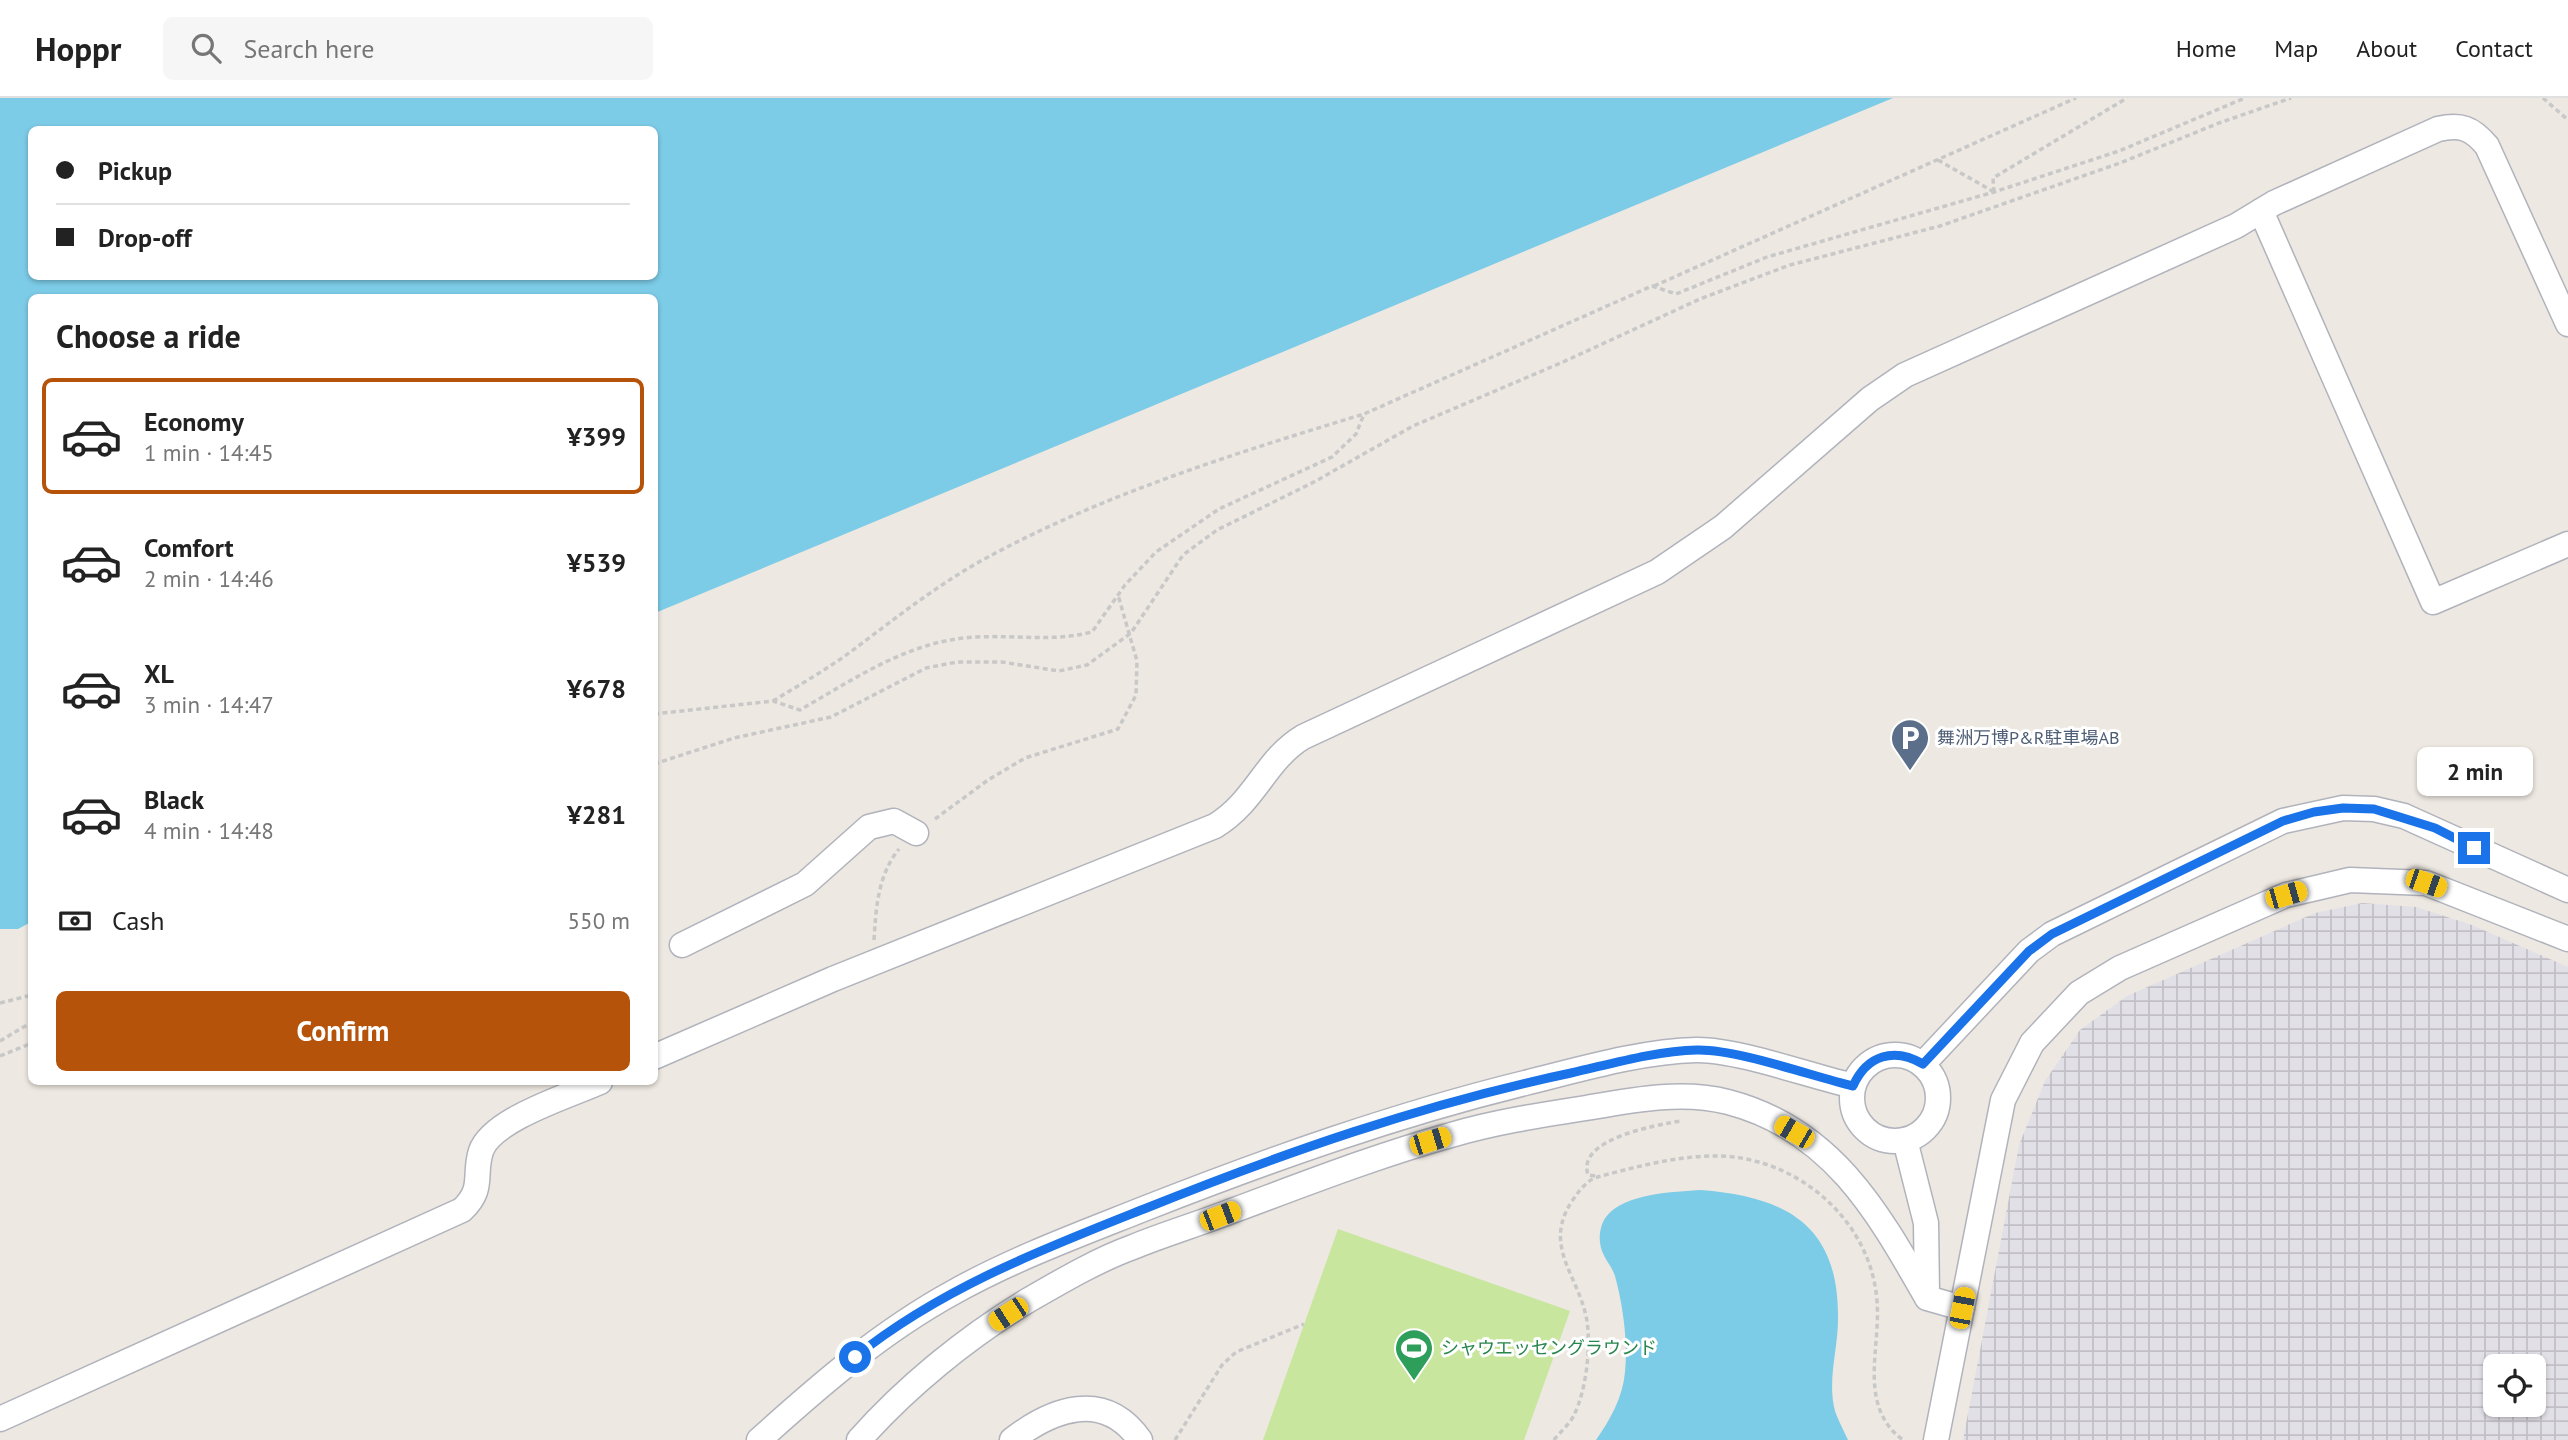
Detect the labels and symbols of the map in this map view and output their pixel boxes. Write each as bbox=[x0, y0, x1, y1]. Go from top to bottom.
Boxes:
parking icon: 舞洲万博P&R駐車場AB bbox=[1889, 717, 1931, 772]
place label: 舞洲万博P&R駐車場AB bbox=[1937, 726, 2119, 749]
callout: 2 min bbox=[2416, 746, 2532, 796]
route end bbox=[2458, 832, 2490, 864]
car bbox=[2403, 866, 2450, 900]
car bbox=[2263, 879, 2310, 911]
car bbox=[1771, 1112, 1818, 1152]
car bbox=[1407, 1125, 1454, 1157]
car bbox=[1197, 1199, 1244, 1233]
car bbox=[1948, 1285, 1977, 1331]
car bbox=[985, 1294, 1032, 1334]
sports icon: シャウエッセングラウンド bbox=[1393, 1327, 1435, 1382]
place label: シャウエッセングラウンド bbox=[1441, 1336, 1657, 1359]
route start bbox=[839, 1341, 871, 1373]

